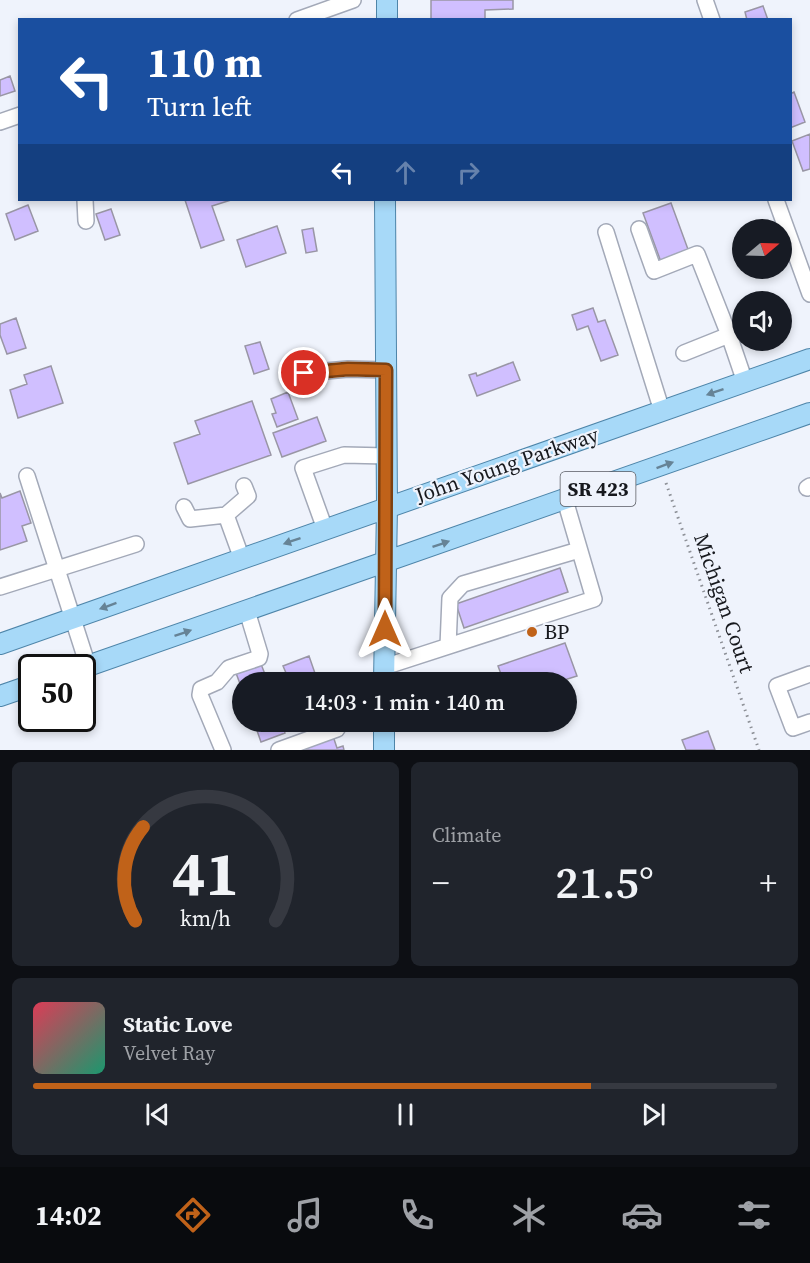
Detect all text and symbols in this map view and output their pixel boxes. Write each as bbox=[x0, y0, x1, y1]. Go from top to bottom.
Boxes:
text: 110 m bbox=[147, 33, 262, 91]
icon: left bbox=[48, 42, 126, 120]
text: Turn left bbox=[147, 88, 251, 125]
icon: left bbox=[326, 156, 359, 189]
icon: ahead bbox=[389, 156, 422, 189]
icon: right bbox=[452, 156, 485, 189]
north arrow bbox=[732, 219, 792, 279]
map controls bbox=[732, 219, 792, 351]
button: sound bbox=[732, 291, 792, 351]
pin bbox=[278, 347, 329, 398]
icon: arrive bbox=[287, 356, 320, 389]
one-way arrow bbox=[706, 388, 724, 398]
street label: John Young Parkway bbox=[410, 420, 602, 510]
one-way arrow bbox=[656, 460, 674, 470]
road number: SR 423 bbox=[560, 472, 636, 506]
street label: Michigan Court bbox=[687, 529, 762, 677]
one-way arrow bbox=[283, 536, 301, 546]
one-way arrow bbox=[432, 538, 450, 548]
position arrow bbox=[353, 597, 417, 661]
one-way arrow bbox=[99, 601, 117, 611]
place label: BP bbox=[544, 617, 569, 646]
marker: BP bbox=[525, 625, 539, 639]
one-way arrow bbox=[174, 628, 192, 638]
speed limit sign: 50 bbox=[18, 654, 96, 732]
text: 14:03 · 1 min · 140 m bbox=[304, 687, 505, 717]
text: Climate bbox=[432, 821, 501, 849]
text: 41 bbox=[172, 830, 239, 916]
text: 21.5° bbox=[555, 851, 654, 913]
text: − bbox=[432, 860, 450, 905]
text: + bbox=[760, 860, 777, 905]
text: km/h bbox=[180, 904, 231, 933]
text: Static Love bbox=[123, 1009, 233, 1039]
text: Velvet Ray bbox=[123, 1039, 215, 1067]
icon: previous bbox=[141, 1098, 174, 1131]
icon: pause bbox=[389, 1098, 422, 1131]
icon: next bbox=[637, 1098, 670, 1131]
icon: directions bbox=[172, 1194, 214, 1236]
icon: music bbox=[284, 1194, 326, 1236]
icon: phone bbox=[396, 1194, 438, 1236]
icon: climate bbox=[508, 1194, 550, 1236]
icon: car bbox=[621, 1194, 663, 1236]
icon: filters bbox=[733, 1194, 775, 1236]
text: 14:02 bbox=[35, 1197, 102, 1234]

